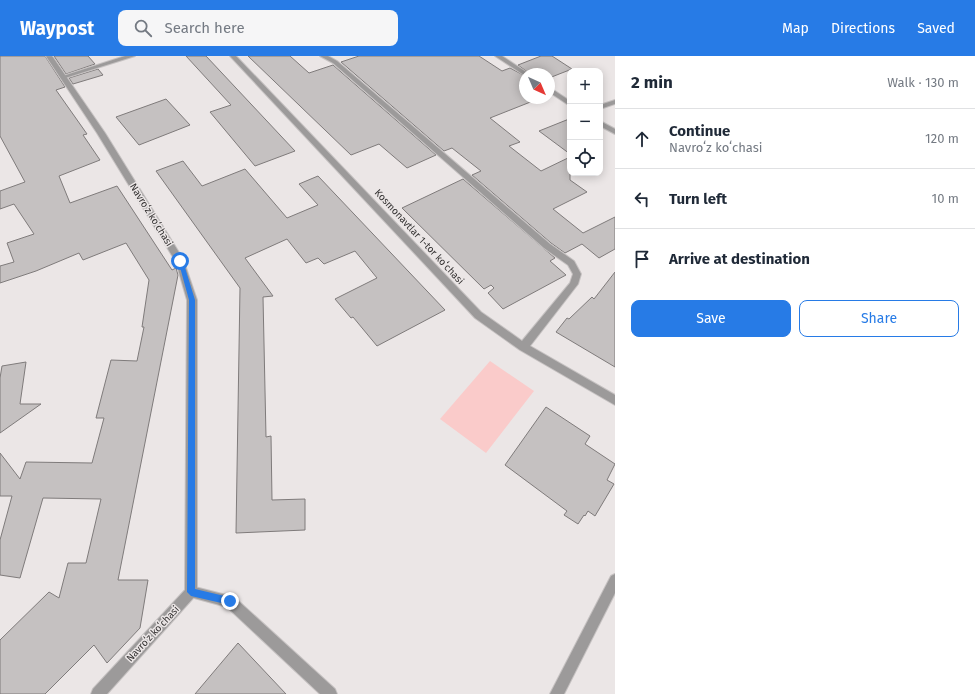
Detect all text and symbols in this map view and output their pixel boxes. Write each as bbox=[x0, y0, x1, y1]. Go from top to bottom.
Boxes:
search box bbox=[118, 10, 398, 46]
text: Waypost bbox=[20, 17, 94, 40]
icon: search bbox=[132, 17, 154, 39]
text: Search here bbox=[164, 19, 245, 37]
text: Map bbox=[782, 20, 809, 37]
text: Directions bbox=[831, 20, 895, 37]
text: Saved bbox=[917, 20, 955, 37]
north arrow bbox=[519, 68, 555, 104]
map controls bbox=[567, 68, 603, 176]
button: + bbox=[567, 68, 603, 104]
text: 2 min bbox=[631, 72, 673, 93]
text: Walk · 130 m bbox=[887, 75, 959, 90]
button: − bbox=[567, 104, 603, 140]
text: Continue bbox=[669, 122, 730, 140]
icon: ahead bbox=[631, 128, 653, 150]
text: 120 m bbox=[925, 131, 959, 146]
button: locate bbox=[567, 140, 603, 176]
text: Navroʻz koʻchasi bbox=[669, 140, 762, 155]
street label: Navroʻz koʻchasi bbox=[127, 181, 176, 249]
street label: Kosmonavtlar 1-tor koʻchasi bbox=[372, 186, 467, 287]
icon: left bbox=[631, 188, 653, 210]
text: Turn left bbox=[669, 190, 727, 208]
text: 10 m bbox=[932, 191, 959, 206]
icon: arrive bbox=[631, 248, 653, 270]
text: Arrive at destination bbox=[669, 250, 810, 268]
route start bbox=[171, 252, 189, 270]
button: Save bbox=[631, 300, 791, 337]
button: Share bbox=[799, 300, 959, 337]
route end bbox=[221, 592, 239, 610]
street label: Navroʻz koʻchasi bbox=[123, 603, 182, 664]

